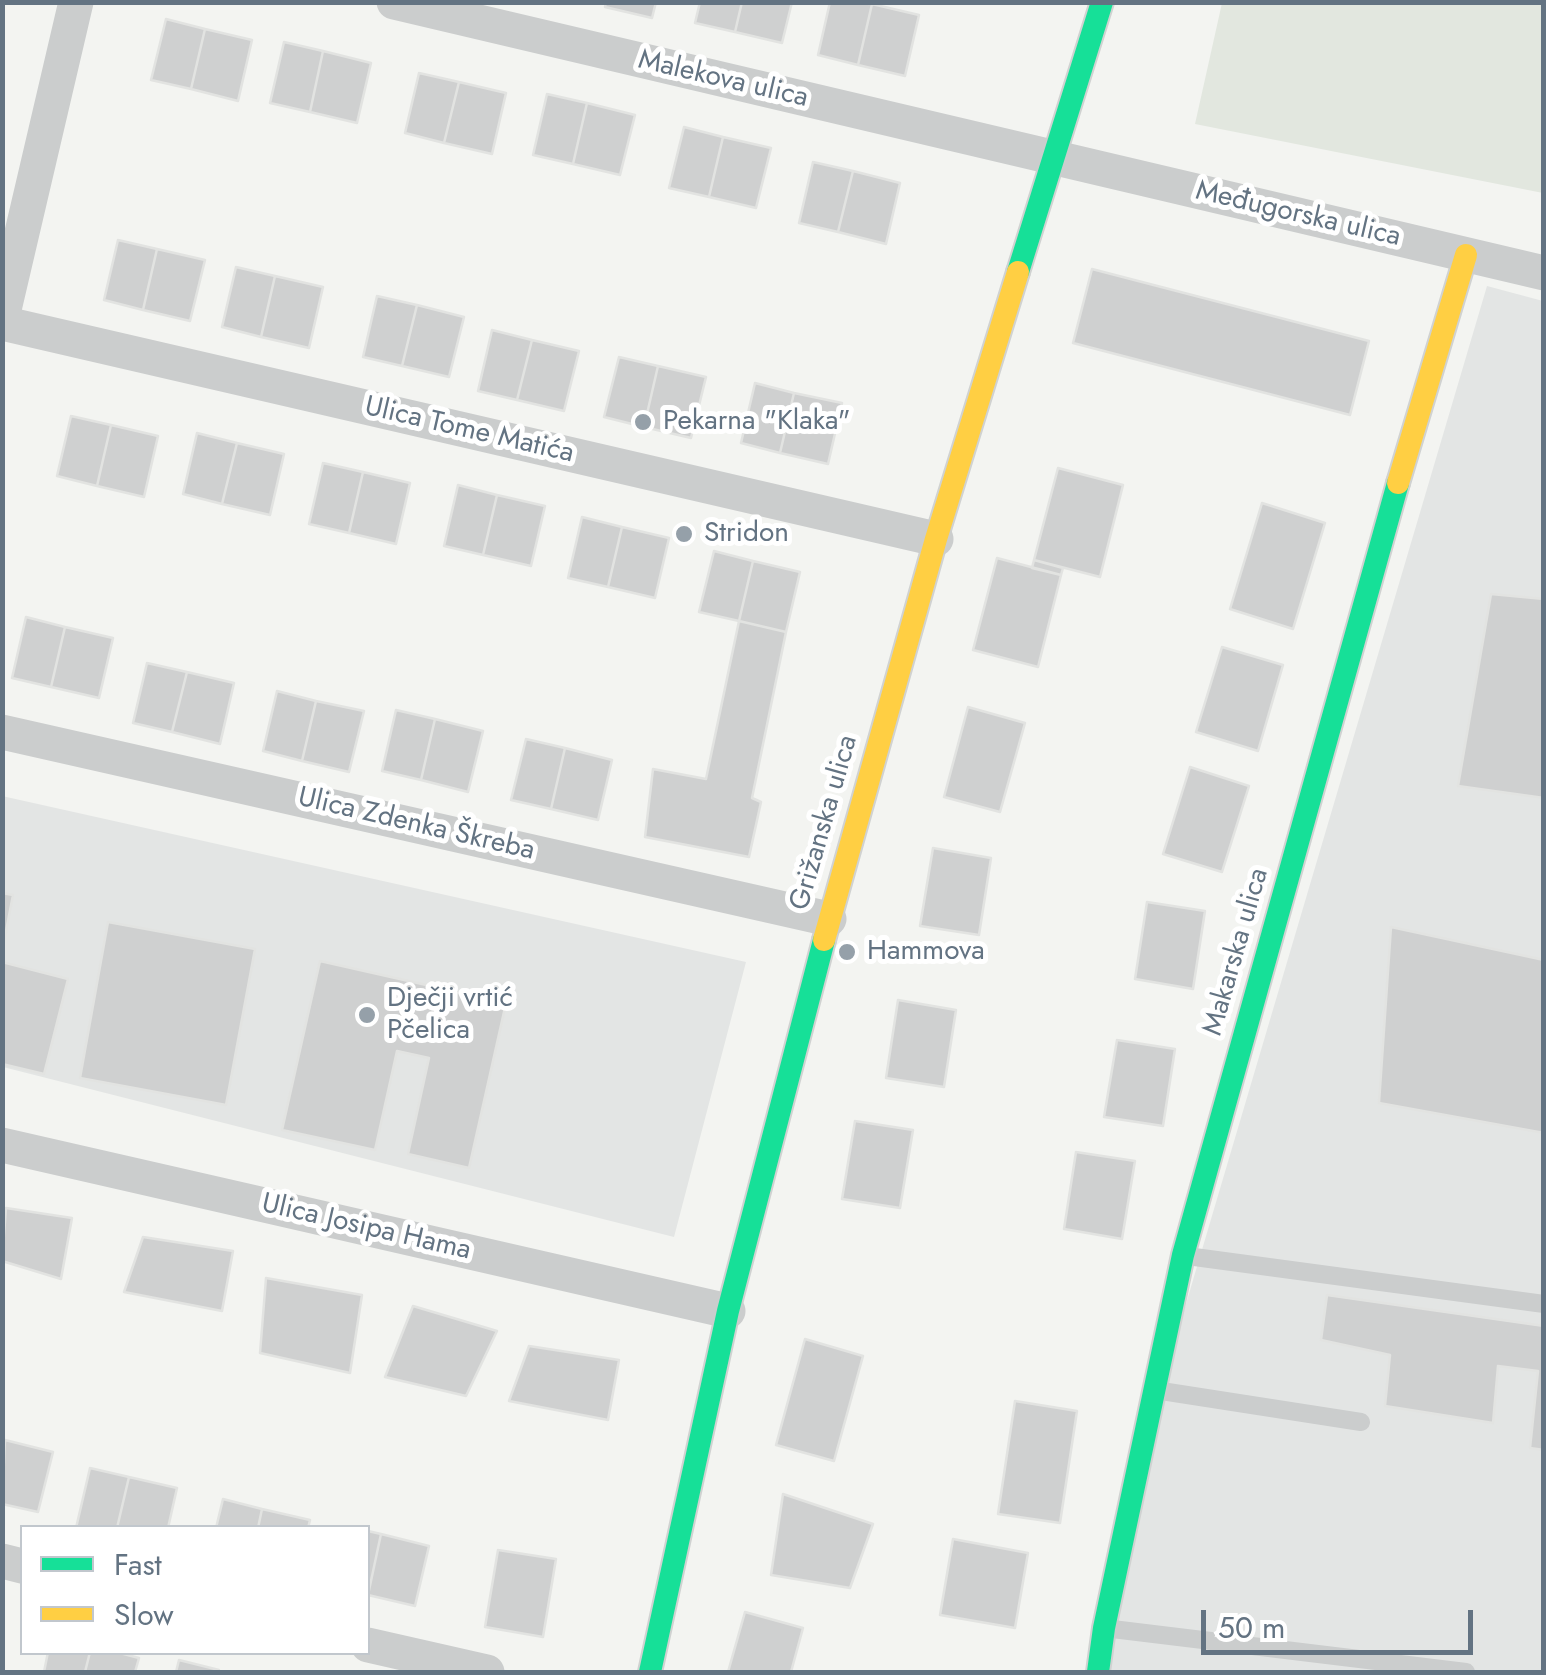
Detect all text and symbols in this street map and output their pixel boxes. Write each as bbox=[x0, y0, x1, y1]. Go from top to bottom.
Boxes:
street label: Malekova ulica bbox=[635, 44, 811, 116]
street label: Međugorska ulica bbox=[1192, 175, 1404, 255]
street label: Ulica Tome Matića bbox=[361, 391, 577, 471]
place label: Pekarna "Klaka" bbox=[663, 405, 851, 439]
marker: Pekarna "Klaka" bbox=[632, 411, 654, 433]
place label: Stridon bbox=[704, 517, 789, 551]
marker: Stridon bbox=[673, 523, 695, 545]
street label: Grižanska ulica bbox=[784, 732, 866, 914]
street label: Ulica Zdenka Škreba bbox=[294, 781, 538, 869]
street label: Makarska ulica bbox=[1197, 865, 1277, 1039]
place label: Hammova bbox=[867, 935, 985, 969]
marker: Hammova bbox=[836, 941, 858, 963]
place label: Dječji vrtić Pčelica bbox=[387, 982, 513, 1048]
marker: Dječji vrtić Pčelica bbox=[356, 1004, 378, 1026]
street label: Ulica Josipa Hama bbox=[258, 1188, 474, 1268]
legend bbox=[20, 1525, 370, 1655]
text: Fast bbox=[114, 1543, 162, 1586]
scale bar bbox=[1206, 1590, 1478, 1652]
text: Slow bbox=[114, 1593, 174, 1636]
text: 50 m bbox=[1218, 1606, 1285, 1649]

